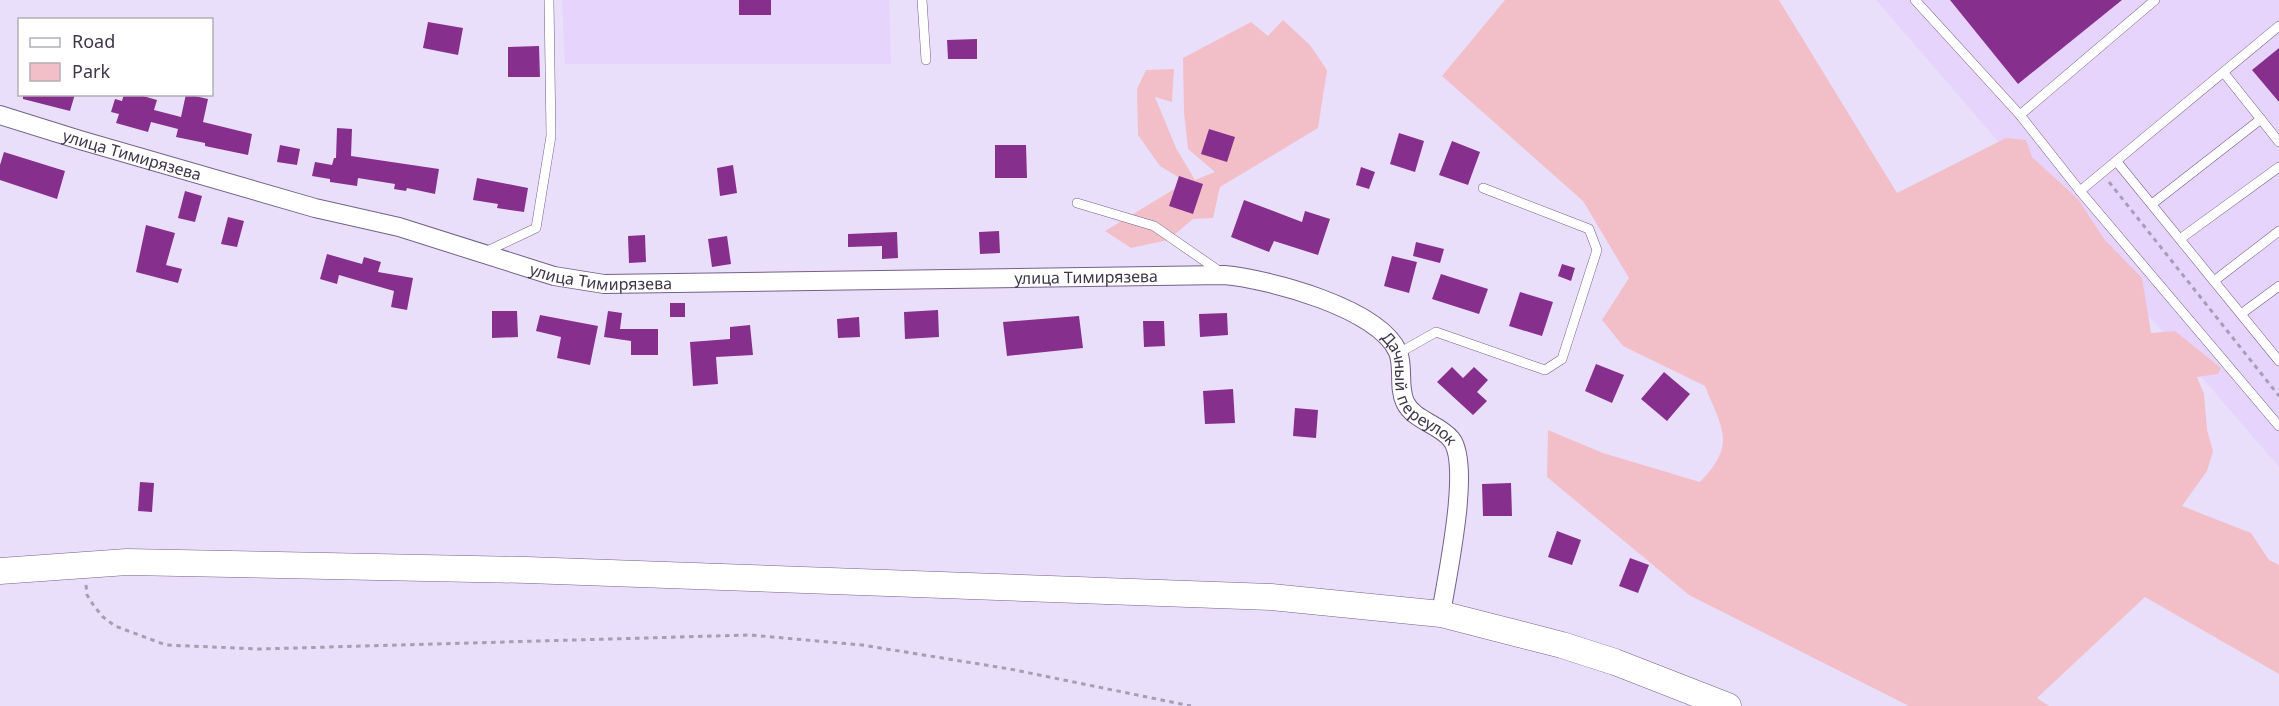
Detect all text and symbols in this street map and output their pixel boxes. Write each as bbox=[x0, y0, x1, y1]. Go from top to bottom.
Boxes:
legend bbox=[18, 18, 213, 96]
text: Road bbox=[72, 29, 115, 53]
text: Park bbox=[72, 59, 110, 83]
street label: улица Тимирязева bbox=[60, 124, 204, 186]
street label: улица Тимирязева bbox=[527, 258, 672, 296]
street label: улица Тимирязева bbox=[1014, 265, 1158, 289]
street label: Дачный переулок bbox=[1377, 327, 1463, 450]

